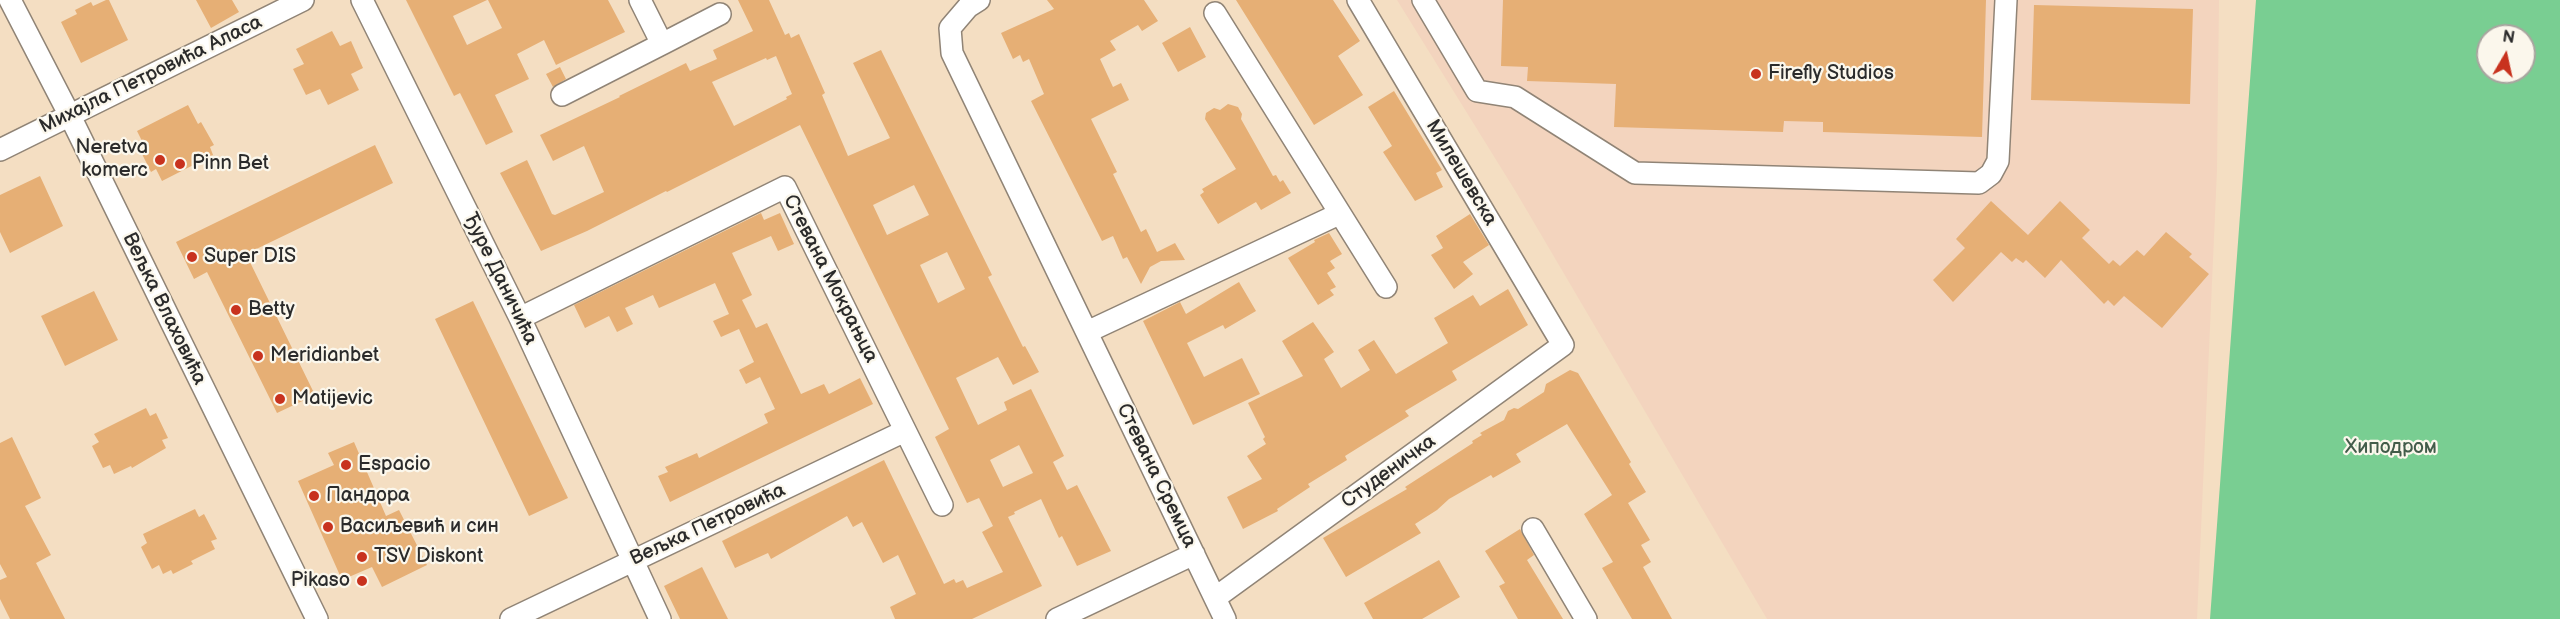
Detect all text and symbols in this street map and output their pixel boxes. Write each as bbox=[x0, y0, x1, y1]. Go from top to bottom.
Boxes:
street label: Михајла Петровића Аласа bbox=[36, 11, 266, 139]
north arrow bbox=[2476, 24, 2536, 84]
text: N bbox=[2501, 27, 2516, 48]
place label: Firefly Studios bbox=[1768, 62, 1894, 86]
marker: Firefly Studios bbox=[1749, 67, 1763, 81]
street label: Милешевска bbox=[1420, 116, 1502, 230]
place label: Neretva komerc bbox=[76, 136, 148, 183]
place label: Pinn Bet bbox=[192, 152, 269, 176]
marker: Neretva komerc bbox=[153, 153, 167, 167]
marker: Pinn Bet bbox=[173, 157, 187, 171]
street label: Стевана Мокрањца bbox=[777, 191, 883, 367]
street label: Ђуре Даничића bbox=[458, 209, 542, 349]
street label: Вељка Влаховића bbox=[117, 229, 211, 389]
place label: Super DIS bbox=[204, 245, 296, 269]
marker: Super DIS bbox=[185, 250, 199, 264]
place label: Betty bbox=[248, 298, 295, 322]
marker: Betty bbox=[229, 303, 243, 317]
place label: Meridianbet bbox=[270, 344, 379, 368]
marker: Meridianbet bbox=[251, 349, 265, 363]
place label: Matijevic bbox=[292, 387, 373, 411]
marker: Matijevic bbox=[273, 392, 287, 406]
street label: Стевана Сремца bbox=[1111, 400, 1201, 552]
street label: Студеничка bbox=[1337, 430, 1441, 514]
park label: Хиподром bbox=[2345, 436, 2437, 460]
place label: Espacio bbox=[358, 453, 431, 477]
marker: Espacio bbox=[339, 458, 353, 472]
street label: Вељка Петровића bbox=[627, 479, 789, 571]
place label: Пандора bbox=[326, 484, 410, 508]
marker: Пандора bbox=[307, 489, 321, 503]
place label: Васиљевић и син bbox=[340, 515, 499, 539]
marker: Васиљевић и син bbox=[321, 520, 335, 534]
place label: TSV Diskont bbox=[374, 545, 483, 569]
marker: TSV Diskont bbox=[355, 550, 369, 564]
place label: Pikaso bbox=[291, 569, 350, 593]
marker: Pikaso bbox=[355, 574, 369, 588]

